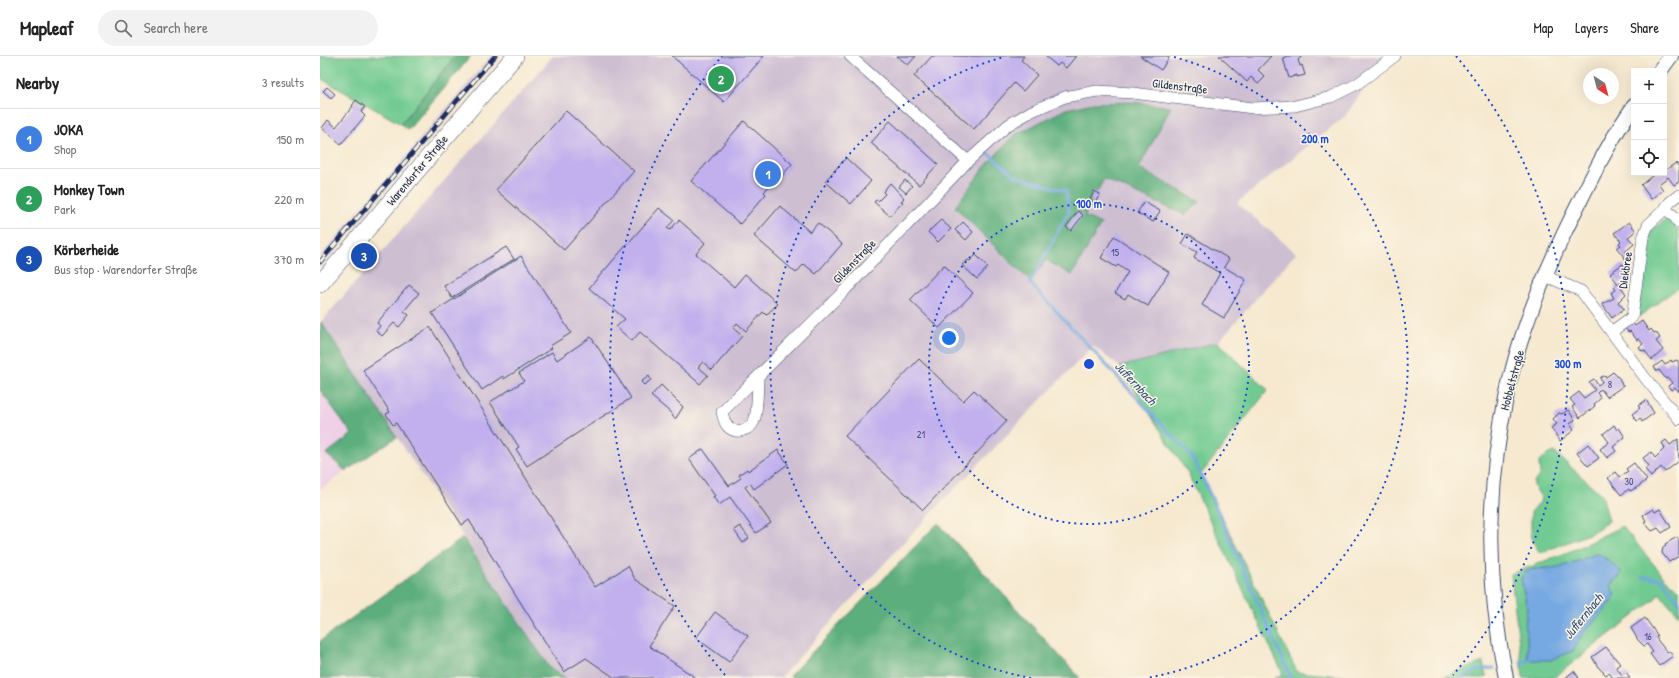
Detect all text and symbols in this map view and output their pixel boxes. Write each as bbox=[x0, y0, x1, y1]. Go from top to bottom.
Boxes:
search box bbox=[98, 10, 378, 46]
text: Mapleaf bbox=[20, 15, 74, 41]
icon: search bbox=[112, 17, 134, 39]
text: Search here bbox=[144, 17, 208, 38]
text: Map bbox=[1533, 18, 1553, 37]
text: Layers bbox=[1575, 18, 1608, 37]
text: Share bbox=[1630, 18, 1659, 37]
pin: 2 bbox=[708, 64, 734, 94]
north arrow bbox=[1583, 68, 1619, 104]
map controls bbox=[1631, 68, 1667, 176]
button: + bbox=[1631, 68, 1667, 104]
text: Nearby bbox=[16, 71, 59, 94]
text: 3 results bbox=[262, 73, 304, 91]
street label: Gildenstraße bbox=[1151, 74, 1209, 98]
button: − bbox=[1631, 104, 1667, 140]
text: JOKA bbox=[54, 119, 83, 140]
text: 1 bbox=[27, 130, 31, 148]
text: 150 m bbox=[276, 130, 304, 148]
text: 200 m bbox=[1301, 130, 1329, 147]
street label: Warendorfer Straße bbox=[382, 131, 452, 209]
text: Shop bbox=[54, 140, 76, 158]
button: locate bbox=[1631, 140, 1667, 176]
pin: 1 bbox=[755, 159, 781, 189]
text: Monkey Town bbox=[54, 179, 125, 200]
text: 2 bbox=[26, 190, 32, 208]
text: 220 m bbox=[274, 190, 304, 208]
text: 100 m bbox=[1076, 195, 1102, 212]
text: Park bbox=[54, 200, 76, 218]
street label: Gildenstraße bbox=[829, 235, 880, 287]
text: Körberheide bbox=[54, 239, 119, 260]
pin: 3 bbox=[351, 241, 377, 271]
house number: 15 bbox=[1111, 246, 1120, 259]
text: 3 bbox=[26, 250, 32, 268]
text: 370 m bbox=[274, 250, 304, 268]
street label: Diekbree bbox=[1614, 250, 1636, 290]
text: Bus stop · Warendorfer Straße bbox=[54, 260, 198, 278]
your location bbox=[939, 328, 959, 348]
street label: Hobbeltstraße bbox=[1496, 348, 1528, 412]
text: 300 m bbox=[1554, 355, 1582, 372]
centre of rings bbox=[1082, 357, 1096, 371]
water label: Juffernbach bbox=[1111, 357, 1162, 410]
house number: 8 bbox=[1608, 378, 1612, 391]
house number: 21 bbox=[917, 428, 926, 441]
house number: 30 bbox=[1625, 475, 1634, 488]
water label: Juffernbach bbox=[1559, 588, 1608, 643]
house number: 16 bbox=[1644, 630, 1652, 643]

